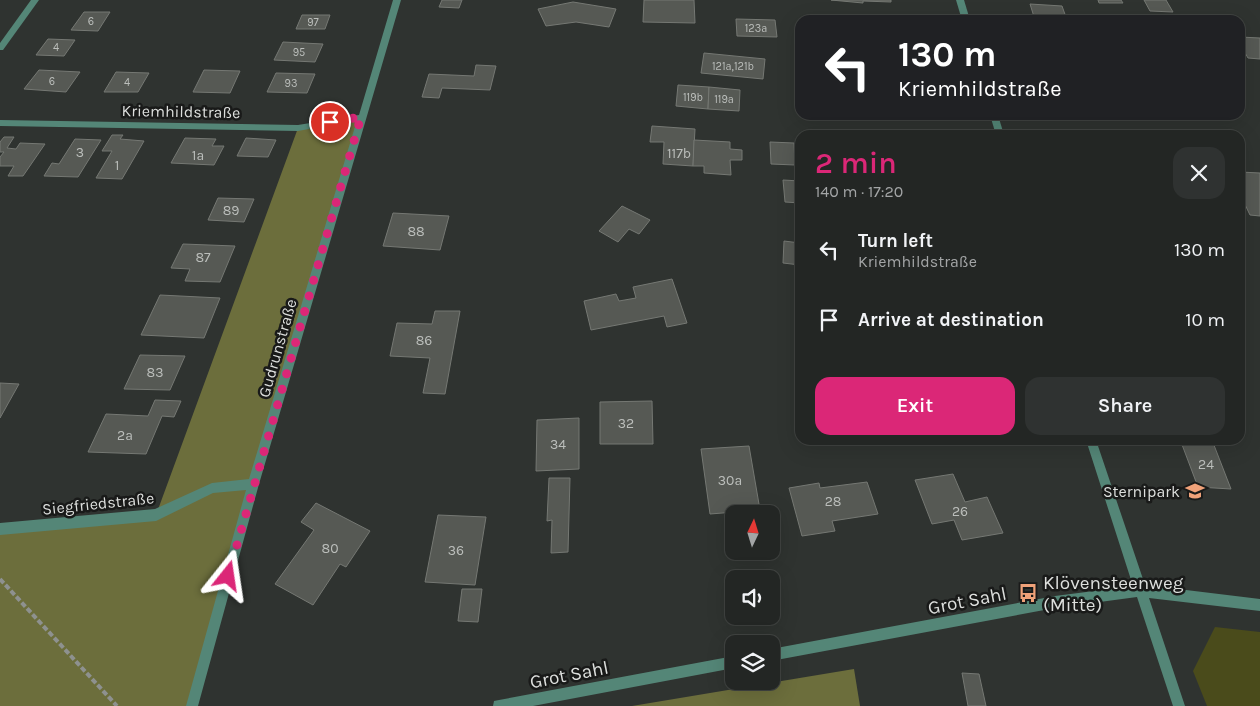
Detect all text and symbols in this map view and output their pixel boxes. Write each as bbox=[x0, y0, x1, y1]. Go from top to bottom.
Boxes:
house number: 6 bbox=[88, 15, 94, 28]
house number: 97 bbox=[307, 16, 319, 29]
house number: 123a bbox=[745, 22, 767, 35]
text: 130 m bbox=[898, 34, 996, 75]
icon: left bbox=[815, 35, 880, 100]
house number: 4 bbox=[53, 41, 59, 54]
house number: 95 bbox=[293, 46, 305, 59]
house number: 121a,121b bbox=[712, 60, 754, 73]
house number: 6 bbox=[49, 75, 55, 88]
house number: 4 bbox=[124, 76, 130, 89]
text: Kriemhildstraße bbox=[898, 76, 1061, 102]
house number: 93 bbox=[285, 77, 297, 90]
house number: 119b bbox=[683, 91, 703, 104]
house number: 119a bbox=[714, 93, 734, 106]
street label: Kriemhildstraße bbox=[121, 101, 241, 122]
pin bbox=[309, 101, 351, 143]
icon: arrive bbox=[316, 108, 344, 136]
house number: 3 bbox=[76, 144, 84, 161]
house number: 117b bbox=[667, 145, 691, 162]
text: 2 min bbox=[815, 145, 897, 181]
house number: 1a bbox=[192, 147, 204, 164]
button: close bbox=[1173, 147, 1225, 199]
house number: 1 bbox=[115, 157, 119, 174]
text: 140 m · 17:20 bbox=[815, 182, 903, 201]
house number: 89 bbox=[223, 202, 239, 219]
house number: 88 bbox=[407, 223, 425, 240]
text: Turn left bbox=[858, 230, 933, 252]
icon: left bbox=[815, 236, 843, 264]
text: 130 m bbox=[1174, 239, 1225, 261]
house number: 87 bbox=[195, 249, 211, 266]
text: Kriemhildstraße bbox=[858, 252, 977, 271]
street label: Gudrunstraße bbox=[254, 297, 301, 400]
icon: arrive bbox=[815, 306, 843, 334]
text: Arrive at destination bbox=[858, 309, 1044, 331]
text: 10 m bbox=[1185, 309, 1225, 331]
house number: 86 bbox=[416, 332, 432, 349]
house number: 83 bbox=[147, 364, 163, 381]
button: Exit bbox=[815, 377, 1015, 435]
button: Share bbox=[1025, 377, 1225, 435]
house number: 32 bbox=[618, 415, 634, 432]
house number: 2a bbox=[117, 427, 133, 444]
house number: 34 bbox=[550, 436, 566, 453]
house number: 24 bbox=[1198, 456, 1214, 473]
house number: 30a bbox=[718, 472, 742, 489]
school or university icon: Sternipark bbox=[1184, 480, 1206, 502]
place label: Sternipark bbox=[1103, 482, 1180, 501]
street label: Siegfriedstraße bbox=[41, 488, 155, 519]
house number: 28 bbox=[825, 493, 841, 510]
house number: 26 bbox=[952, 503, 968, 520]
north arrow bbox=[725, 505, 780, 560]
map controls bbox=[725, 505, 780, 690]
house number: 80 bbox=[322, 540, 338, 557]
house number: 36 bbox=[448, 542, 464, 559]
position arrow bbox=[201, 549, 253, 601]
button: sound bbox=[725, 570, 780, 625]
place label: Klövensteenweg (Mitte) bbox=[1043, 572, 1184, 616]
bus stop icon: Klövensteenweg (Mitte) bbox=[1017, 582, 1039, 604]
street label: Grot Sahl bbox=[926, 583, 1009, 619]
button: layers bbox=[725, 635, 780, 690]
street label: Grot Sahl bbox=[528, 657, 611, 693]

